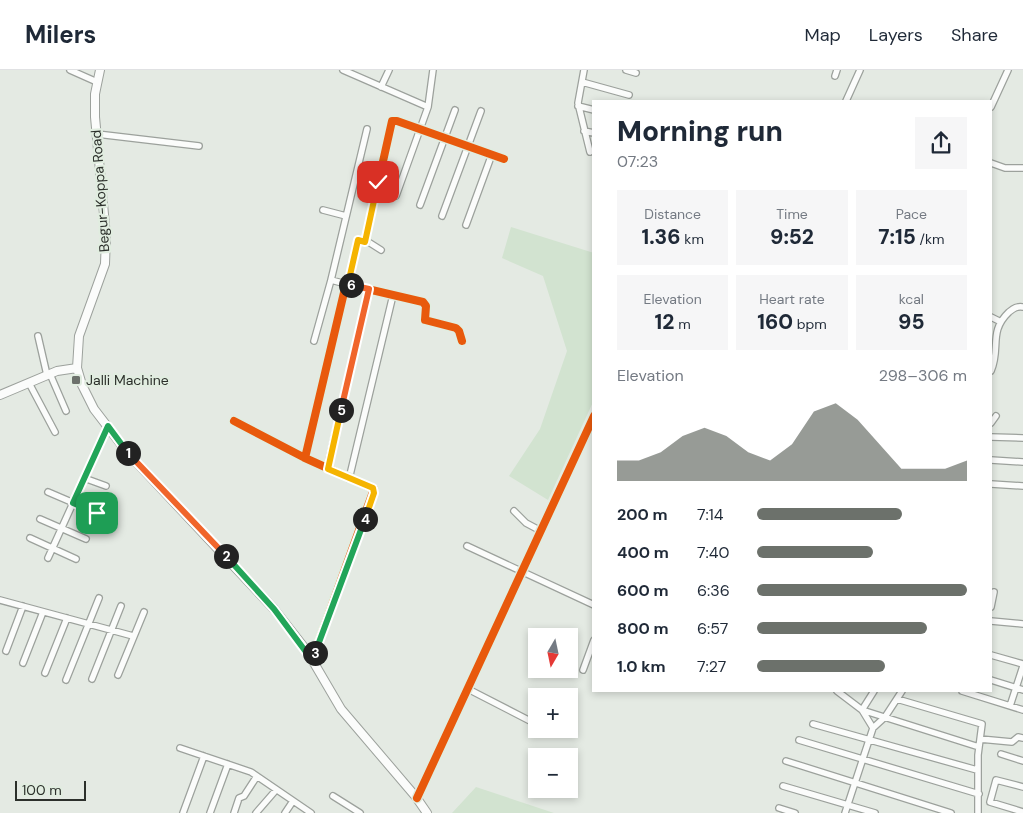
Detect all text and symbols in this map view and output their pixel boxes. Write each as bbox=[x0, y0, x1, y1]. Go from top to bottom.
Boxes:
text: Milers bbox=[25, 19, 96, 50]
text: Map bbox=[805, 23, 841, 47]
text: Layers bbox=[869, 23, 923, 47]
text: Share bbox=[951, 23, 998, 47]
text: Morning run bbox=[617, 113, 783, 150]
button: share bbox=[915, 117, 967, 169]
street label: Begur-Koppa Road bbox=[87, 129, 113, 253]
text: 07:23 bbox=[617, 151, 658, 172]
pin bbox=[357, 161, 399, 203]
icon: check bbox=[364, 168, 392, 196]
text: Distance bbox=[644, 205, 701, 223]
text: Time bbox=[776, 205, 808, 223]
text: Pace bbox=[896, 205, 927, 223]
text: 1.36 bbox=[641, 223, 681, 251]
text: 9:52 bbox=[770, 223, 814, 251]
text: 7:15 bbox=[878, 223, 916, 251]
text: km bbox=[681, 230, 704, 248]
text: /km bbox=[916, 230, 944, 248]
pin: 6 bbox=[338, 272, 364, 298]
text: 6 bbox=[347, 276, 356, 294]
text: Elevation bbox=[643, 290, 702, 308]
text: Heart rate bbox=[759, 290, 825, 308]
text: kcal bbox=[899, 290, 924, 308]
text: 12 bbox=[655, 308, 675, 336]
text: 160 bbox=[757, 308, 793, 336]
text: 95 bbox=[898, 308, 925, 336]
text: m bbox=[675, 315, 691, 333]
text: bpm bbox=[793, 315, 827, 333]
text: Elevation bbox=[617, 365, 684, 386]
text: 298–306 m bbox=[879, 365, 967, 386]
place label: Jalli Machine bbox=[86, 371, 169, 389]
marker: Jalli Machine bbox=[70, 374, 82, 386]
pin: 5 bbox=[328, 398, 354, 422]
text: 5 bbox=[337, 401, 346, 419]
pin: 1 bbox=[116, 440, 140, 466]
text: 1 bbox=[126, 444, 131, 462]
pin bbox=[76, 492, 118, 534]
icon: arrive bbox=[83, 499, 111, 527]
text: 200 m bbox=[617, 504, 668, 525]
text: 7:14 bbox=[697, 504, 723, 525]
pin: 4 bbox=[352, 506, 378, 532]
text: 4 bbox=[361, 510, 370, 528]
text: 400 m bbox=[617, 542, 669, 563]
text: 7:40 bbox=[697, 542, 729, 563]
pin: 2 bbox=[214, 544, 238, 568]
text: 2 bbox=[222, 547, 231, 565]
text: 600 m bbox=[617, 580, 669, 601]
text: 6:36 bbox=[697, 580, 730, 601]
text: 800 m bbox=[617, 618, 668, 639]
text: 6:57 bbox=[697, 618, 728, 639]
north arrow bbox=[528, 628, 578, 678]
map controls bbox=[528, 628, 578, 798]
pin: 3 bbox=[302, 640, 328, 666]
text: 3 bbox=[311, 644, 320, 662]
text: 1.0 km bbox=[617, 656, 666, 677]
text: 7:27 bbox=[697, 656, 726, 677]
button: + bbox=[528, 688, 578, 738]
button: − bbox=[528, 748, 578, 798]
scale bar bbox=[15, 778, 86, 801]
text: 100 m bbox=[22, 781, 62, 799]

